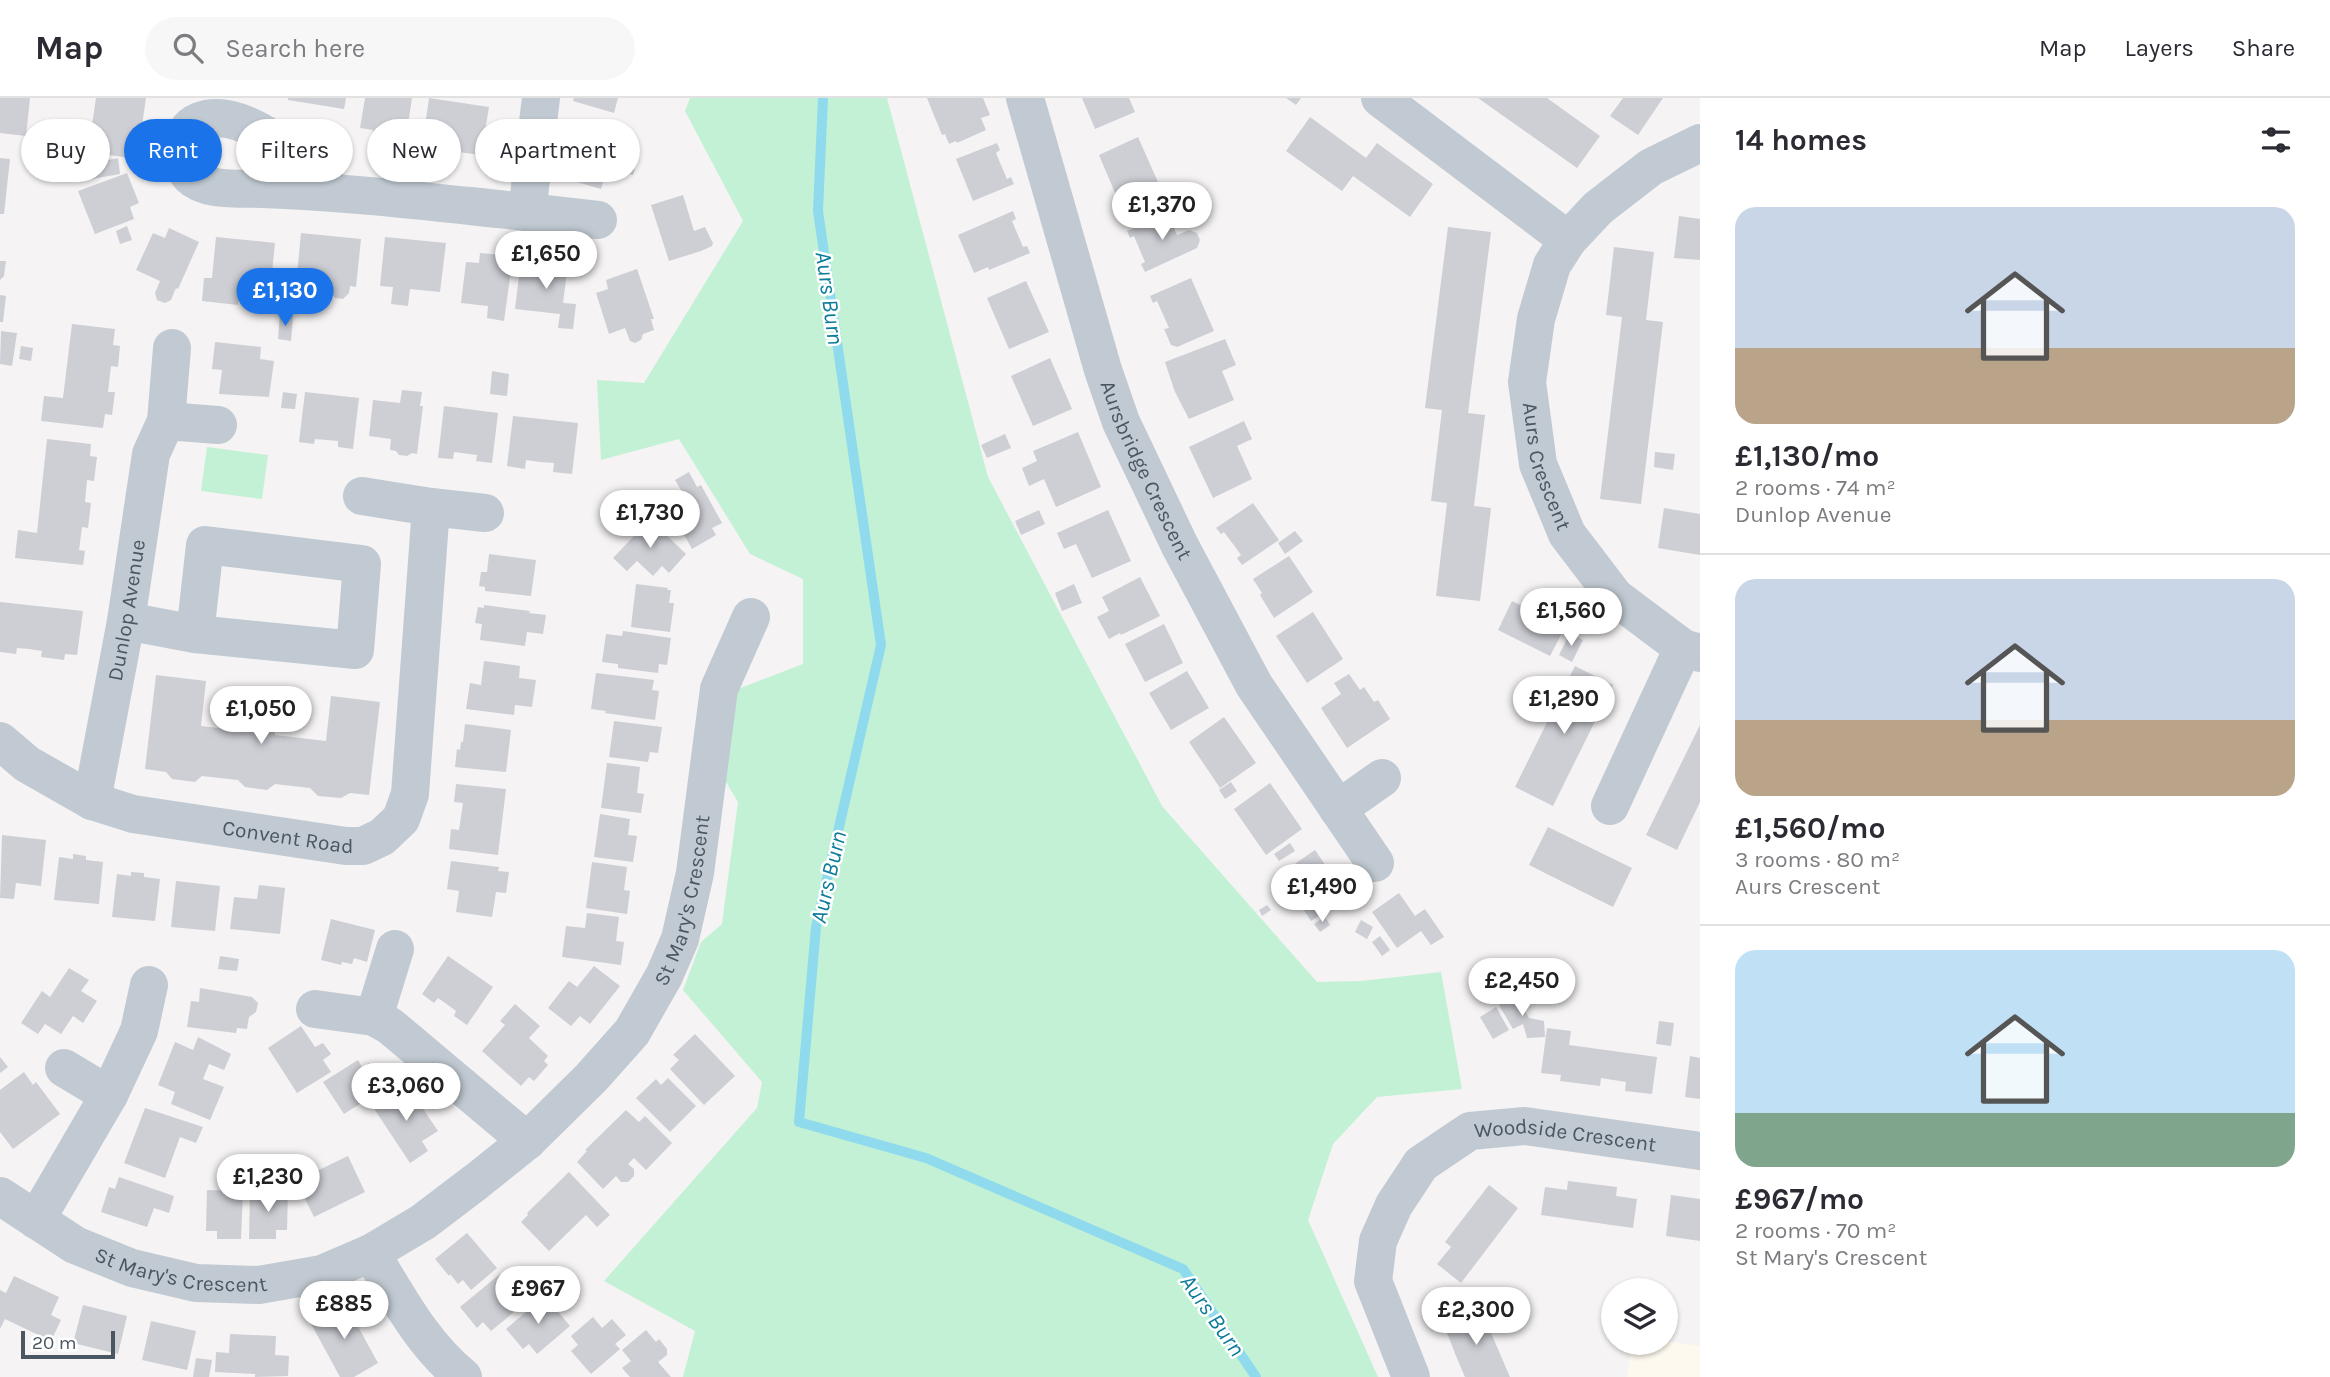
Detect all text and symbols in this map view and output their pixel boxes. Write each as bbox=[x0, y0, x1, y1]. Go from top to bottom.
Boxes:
search box bbox=[145, 17, 635, 80]
text: Map bbox=[35, 29, 103, 67]
icon: search bbox=[169, 29, 207, 67]
text: Search here bbox=[225, 33, 365, 64]
text: Map bbox=[2039, 34, 2087, 62]
text: Layers bbox=[2125, 34, 2194, 62]
text: Share bbox=[2232, 34, 2295, 62]
chip: Buy bbox=[21, 119, 110, 182]
chip: Rent bbox=[124, 119, 222, 182]
chip: Filters bbox=[236, 119, 353, 182]
chip: New bbox=[367, 119, 461, 182]
chip: Apartment bbox=[475, 119, 640, 182]
icon: filters bbox=[2257, 121, 2295, 159]
text: 14 homes bbox=[1735, 122, 1867, 158]
pin: £1,370 bbox=[1105, 183, 1219, 242]
text: £1,370 bbox=[1128, 191, 1196, 218]
pin: £1,650 bbox=[489, 232, 603, 291]
text: £1,650 bbox=[511, 240, 581, 267]
water label: Aurs Burn bbox=[810, 250, 849, 346]
icon: home bbox=[1952, 253, 2078, 379]
pin: £1,130 bbox=[228, 268, 342, 328]
text: £1,130 bbox=[253, 277, 317, 304]
street label: Aursbridge Crescent bbox=[1096, 377, 1197, 564]
street label: Aurs Crescent bbox=[1518, 401, 1576, 534]
text: £1,130/mo bbox=[1735, 438, 1879, 474]
text: 2 rooms · 74 m² bbox=[1735, 474, 1896, 501]
pin: £1,730 bbox=[593, 490, 707, 550]
text: £1,730 bbox=[616, 499, 684, 526]
text: Dunlop Avenue bbox=[1735, 501, 1892, 528]
street label: Dunlop Avenue bbox=[103, 538, 150, 683]
pin: £1,560 bbox=[1514, 588, 1628, 648]
text: £1,560 bbox=[1536, 597, 1606, 624]
icon: home bbox=[1952, 625, 2078, 751]
pin: £1,290 bbox=[1507, 676, 1621, 736]
text: £1,290 bbox=[1529, 685, 1599, 712]
pin: £1,050 bbox=[204, 686, 318, 746]
text: £1,050 bbox=[226, 695, 296, 722]
text: £1,560/mo bbox=[1735, 810, 1886, 846]
street label: St Mary's Crescent bbox=[649, 813, 714, 990]
street label: Convent Road bbox=[221, 816, 354, 858]
water label: Aurs Burn bbox=[805, 828, 852, 926]
text: 3 rooms · 80 m² bbox=[1735, 846, 1900, 873]
pin: £1,490 bbox=[1265, 864, 1379, 924]
text: £1,490 bbox=[1287, 873, 1357, 900]
text: Aurs Crescent bbox=[1735, 873, 1881, 900]
pin: £2,450 bbox=[1465, 958, 1579, 1018]
text: £2,450 bbox=[1484, 967, 1560, 994]
icon: home bbox=[1952, 996, 2078, 1122]
pin: £3,060 bbox=[349, 1063, 463, 1123]
text: £3,060 bbox=[367, 1072, 445, 1099]
street label: Woodside Crescent bbox=[1473, 1114, 1658, 1157]
pin: £1,230 bbox=[211, 1154, 325, 1214]
text: £1,230 bbox=[233, 1163, 303, 1190]
text: £967/mo bbox=[1735, 1181, 1864, 1217]
text: 2 rooms · 70 m² bbox=[1735, 1217, 1897, 1244]
street label: St Mary's Crescent bbox=[91, 1242, 269, 1297]
text: St Mary's Crescent bbox=[1735, 1244, 1927, 1271]
pin: £967 bbox=[497, 1266, 579, 1326]
water label: Aurs Burn bbox=[1175, 1269, 1251, 1361]
text: £967 bbox=[511, 1275, 565, 1302]
map controls bbox=[1601, 1278, 1678, 1355]
button: layers bbox=[1601, 1278, 1678, 1355]
pin: £885 bbox=[303, 1282, 385, 1341]
pin: £2,300 bbox=[1419, 1288, 1533, 1347]
text: £885 bbox=[316, 1290, 372, 1317]
text: £2,300 bbox=[1438, 1296, 1514, 1323]
scale bar bbox=[21, 1328, 116, 1360]
text: 20 m bbox=[32, 1332, 77, 1354]

